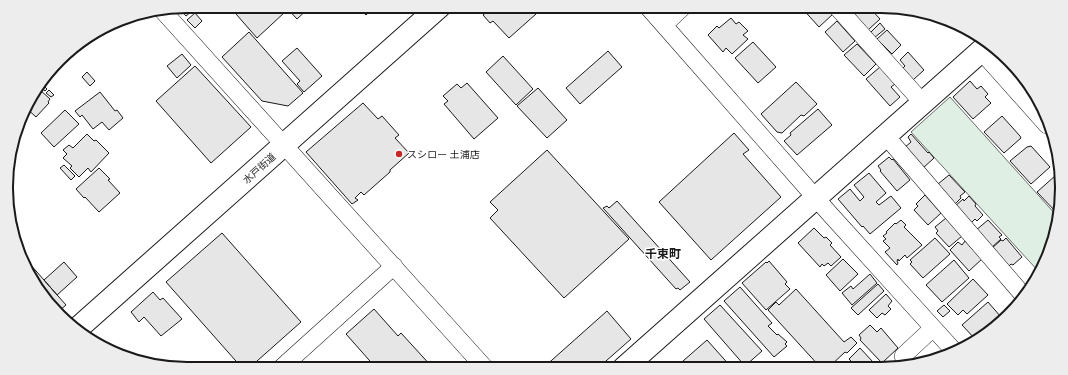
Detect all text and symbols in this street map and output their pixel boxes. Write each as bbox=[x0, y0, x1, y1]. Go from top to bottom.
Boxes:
place label: スシロー 土浦店 bbox=[407, 148, 480, 160]
marker: スシロー 土浦店 bbox=[394, 149, 404, 159]
street label: 水戸街道 bbox=[240, 150, 278, 186]
district label: 千束町 bbox=[645, 246, 681, 261]

